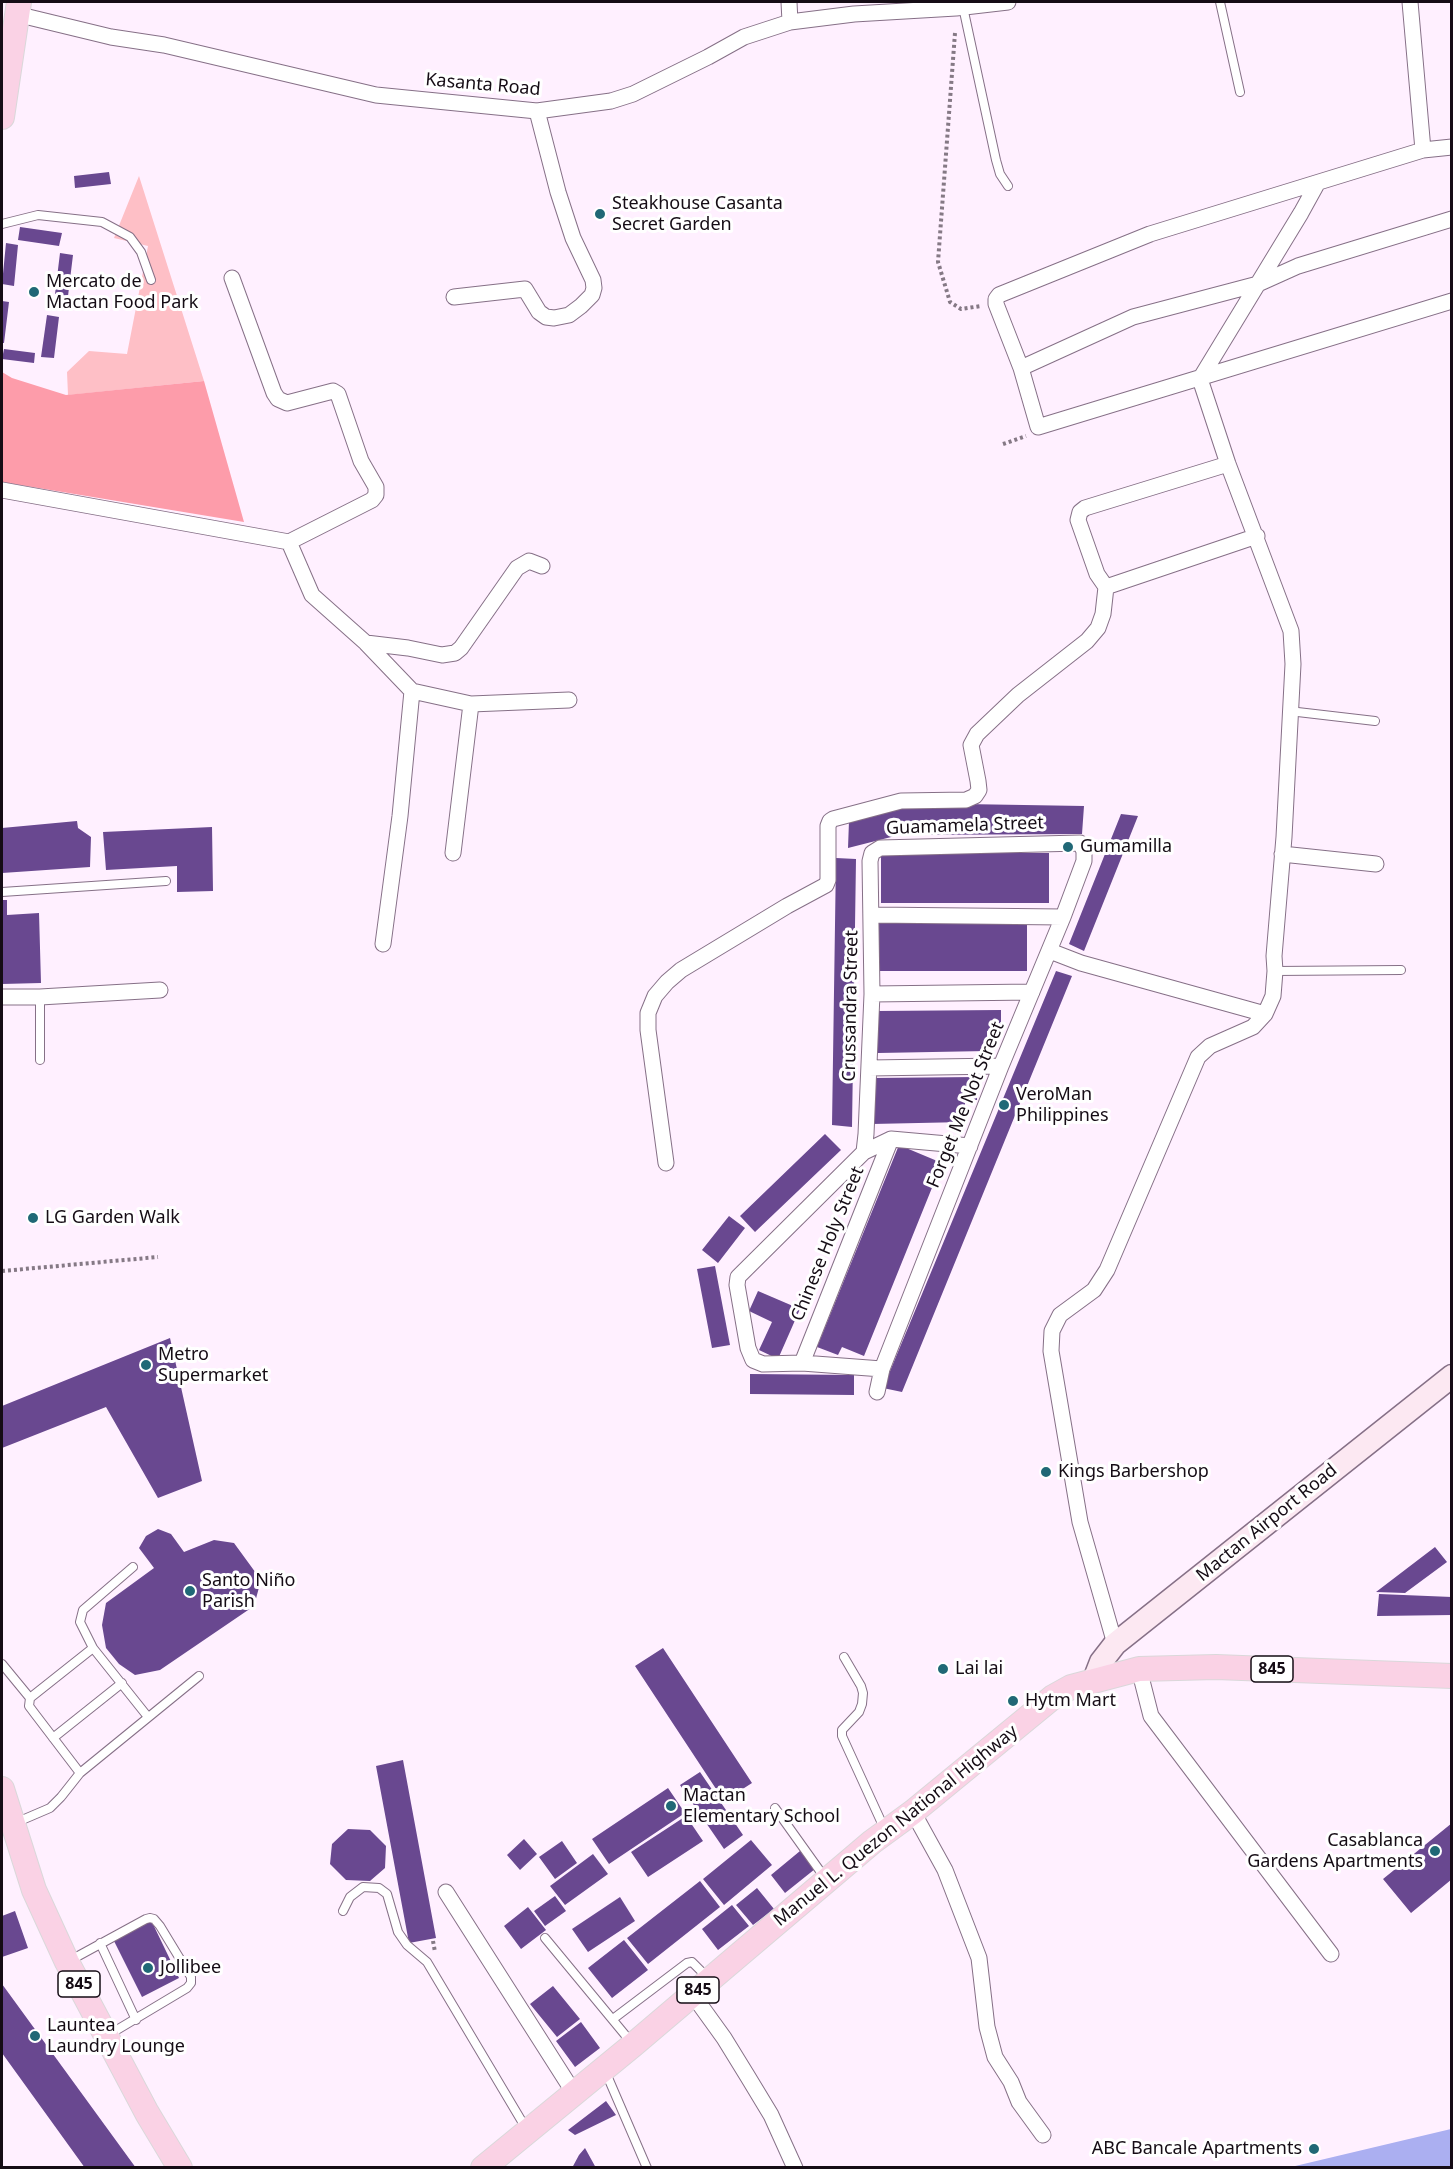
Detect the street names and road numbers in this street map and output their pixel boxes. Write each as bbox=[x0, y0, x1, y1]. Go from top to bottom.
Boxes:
street label: Kasanta Road bbox=[424, 69, 542, 101]
street label: Guamamela Street bbox=[886, 812, 1044, 840]
street label: Crussandra Street bbox=[839, 930, 863, 1082]
street label: Forget Me Not Street bbox=[923, 1019, 1009, 1191]
street label: Chinese Holy Street bbox=[787, 1164, 869, 1324]
street label: Mactan Airport Road bbox=[1192, 1460, 1342, 1586]
road number: 845 bbox=[1251, 1656, 1293, 1682]
street label: Manuel L. Quezon National Highway bbox=[770, 1721, 1022, 1931]
road number: 845 bbox=[58, 1971, 100, 1997]
road number: 845 bbox=[677, 1977, 719, 2003]

